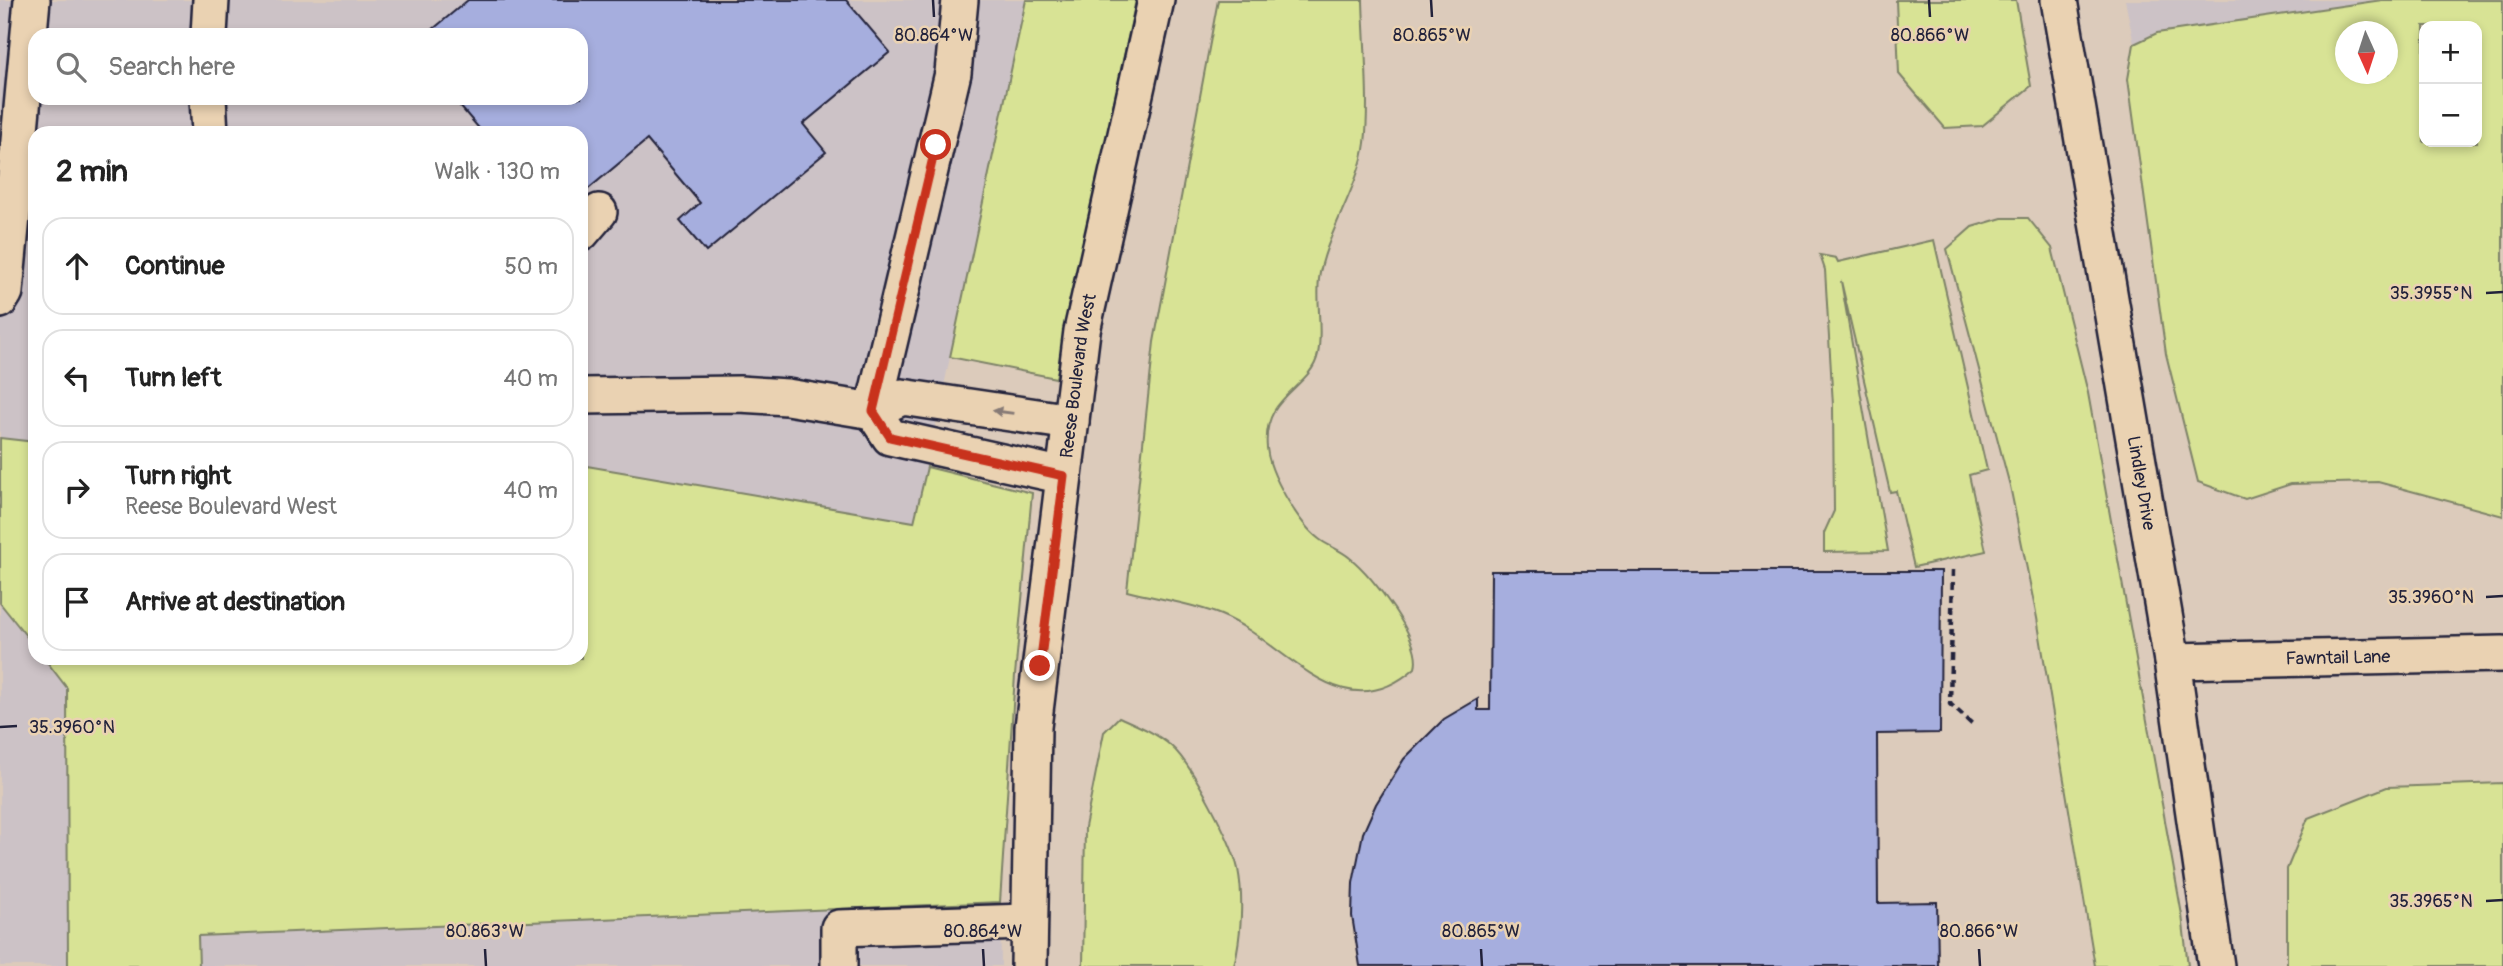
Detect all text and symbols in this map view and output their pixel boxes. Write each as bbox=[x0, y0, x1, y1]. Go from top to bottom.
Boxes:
north arrow bbox=[2335, 21, 2398, 84]
map controls bbox=[2419, 21, 2482, 147]
button: + bbox=[2419, 21, 2482, 84]
text: 80.864°W bbox=[895, 24, 973, 47]
text: 80.865°W bbox=[1393, 24, 1471, 47]
text: 80.866°W bbox=[1891, 24, 1969, 47]
search box bbox=[28, 28, 588, 105]
icon: search bbox=[52, 48, 90, 86]
text: Search here bbox=[108, 51, 235, 83]
button: − bbox=[2419, 84, 2482, 147]
route start bbox=[920, 129, 951, 160]
text: 2 min bbox=[56, 153, 128, 190]
text: Walk · 130 m bbox=[434, 157, 560, 186]
icon: ahead bbox=[58, 247, 96, 285]
text: Continue bbox=[125, 250, 225, 282]
text: 50 m bbox=[504, 252, 558, 281]
text: 35.3955°N bbox=[2390, 282, 2472, 305]
street label: Reese Boulevard West bbox=[1055, 291, 1102, 460]
icon: left bbox=[58, 359, 96, 397]
text: Turn left bbox=[125, 362, 221, 394]
text: 40 m bbox=[504, 364, 558, 393]
one-way arrow bbox=[992, 406, 1014, 417]
street label: Lindley Drive bbox=[2122, 434, 2160, 532]
text: Turn right bbox=[125, 460, 231, 492]
icon: right bbox=[58, 471, 96, 509]
text: 40 m bbox=[504, 476, 558, 505]
text: Reese Boulevard West bbox=[125, 492, 337, 521]
icon: arrive bbox=[58, 583, 96, 621]
text: Arrive at destination bbox=[125, 586, 345, 618]
text: 35.3960°N bbox=[2388, 586, 2474, 609]
street label: Fawntail Lane bbox=[2286, 645, 2391, 671]
route end bbox=[1024, 650, 1055, 681]
text: 35.3960°N bbox=[29, 716, 115, 739]
text: 35.3965°N bbox=[2389, 890, 2473, 913]
text: 80.863°W bbox=[446, 920, 524, 943]
text: 80.864°W bbox=[944, 920, 1022, 943]
text: 80.865°W bbox=[1442, 920, 1520, 943]
text: 80.866°W bbox=[1940, 920, 2018, 943]

